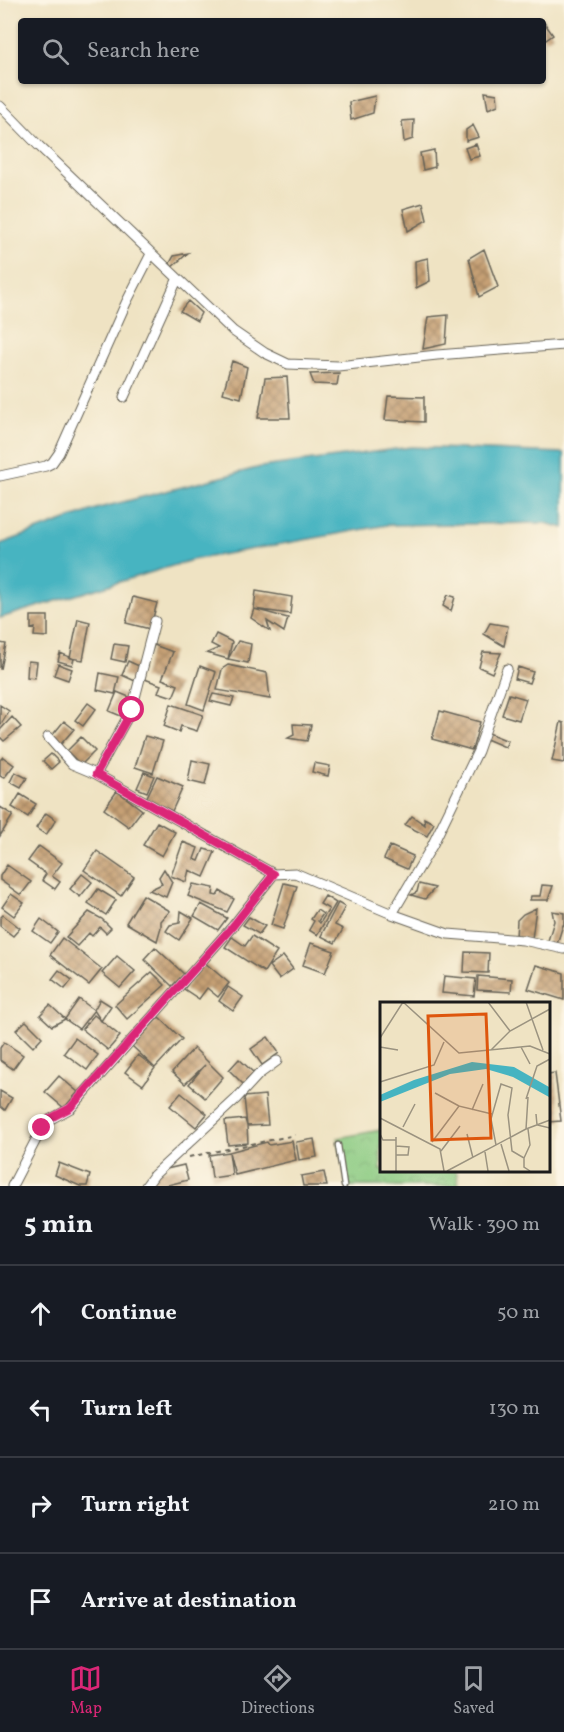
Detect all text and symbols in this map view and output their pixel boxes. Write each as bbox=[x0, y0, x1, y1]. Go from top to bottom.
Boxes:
search box bbox=[18, 18, 546, 84]
icon: search bbox=[39, 35, 72, 68]
text: Search here bbox=[87, 36, 200, 67]
route start bbox=[118, 696, 144, 722]
inset map bbox=[380, 1002, 549, 1171]
route end bbox=[28, 1114, 54, 1140]
text: 5 min bbox=[24, 1207, 93, 1243]
text: Walk · 390 m bbox=[428, 1211, 540, 1239]
icon: ahead bbox=[24, 1297, 57, 1330]
text: Continue bbox=[81, 1298, 177, 1329]
text: 50 m bbox=[497, 1299, 540, 1327]
icon: left bbox=[24, 1393, 57, 1426]
text: Turn left bbox=[81, 1394, 172, 1425]
text: 130 m bbox=[489, 1395, 540, 1423]
icon: right bbox=[24, 1489, 57, 1522]
text: Turn right bbox=[81, 1490, 189, 1521]
text: 210 m bbox=[488, 1491, 540, 1519]
icon: arrive bbox=[24, 1585, 57, 1618]
text: Arrive at destination bbox=[81, 1586, 297, 1617]
tab: Map bbox=[69, 1662, 102, 1720]
tab: Directions bbox=[241, 1662, 315, 1720]
tab: Saved bbox=[453, 1662, 495, 1720]

